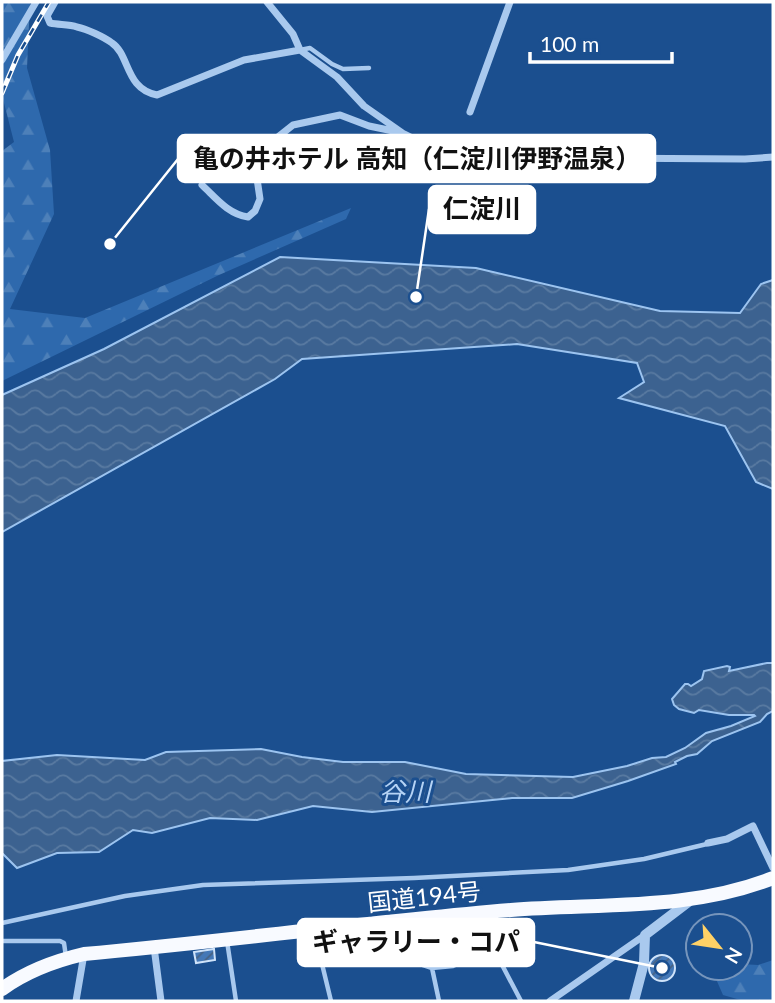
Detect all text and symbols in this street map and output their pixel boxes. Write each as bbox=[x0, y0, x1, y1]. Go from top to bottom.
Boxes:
scale bar bbox=[530, 21, 672, 65]
text: 100 m bbox=[540, 31, 599, 56]
callout: 亀の井ホテル 高知（仁淀川伊野温泉） bbox=[178, 135, 655, 182]
text: 亀の井ホテル 高知（仁淀川伊野温泉） bbox=[193, 142, 641, 174]
callout: 仁淀川 bbox=[429, 186, 535, 233]
text: 仁淀川 bbox=[443, 192, 521, 224]
water label: 谷川 bbox=[379, 775, 434, 807]
street label: 国道194号 bbox=[366, 876, 482, 916]
north arrow bbox=[684, 912, 754, 982]
callout: ギャラリー・コパ bbox=[298, 919, 534, 966]
text: ギャラリー・コパ bbox=[312, 925, 520, 957]
text: N bbox=[721, 944, 748, 968]

